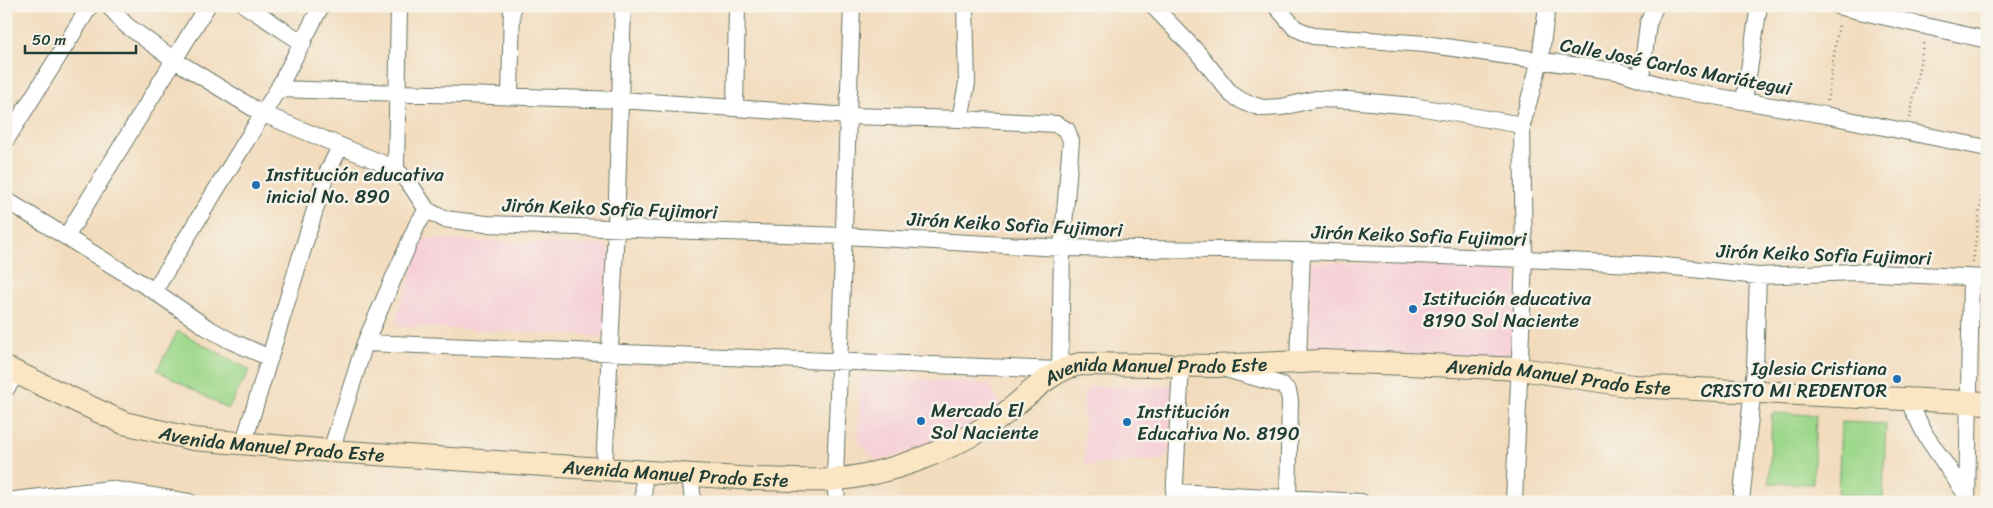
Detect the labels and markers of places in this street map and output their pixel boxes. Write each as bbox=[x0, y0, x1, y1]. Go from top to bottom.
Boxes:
place label: Institución educativa inicial No. 890 bbox=[265, 158, 444, 213]
marker: Institución educativa inicial No. 890 bbox=[250, 179, 262, 191]
place label: Istitución educativa 8190 Sol Naciente bbox=[1422, 282, 1592, 337]
marker: Istitución educativa 8190 Sol Naciente bbox=[1407, 303, 1419, 315]
place label: Iglesia Cristiana CRISTO MI REDENTOR bbox=[1701, 352, 1887, 407]
marker: Iglesia Cristiana CRISTO MI REDENTOR bbox=[1891, 373, 1903, 385]
place label: Mercado El Sol Naciente bbox=[931, 394, 1039, 449]
place label: Institución Educativa No. 8190 bbox=[1136, 395, 1300, 450]
marker: Mercado El Sol Naciente bbox=[915, 415, 927, 427]
marker: Institución Educativa No. 8190 bbox=[1121, 416, 1133, 428]

